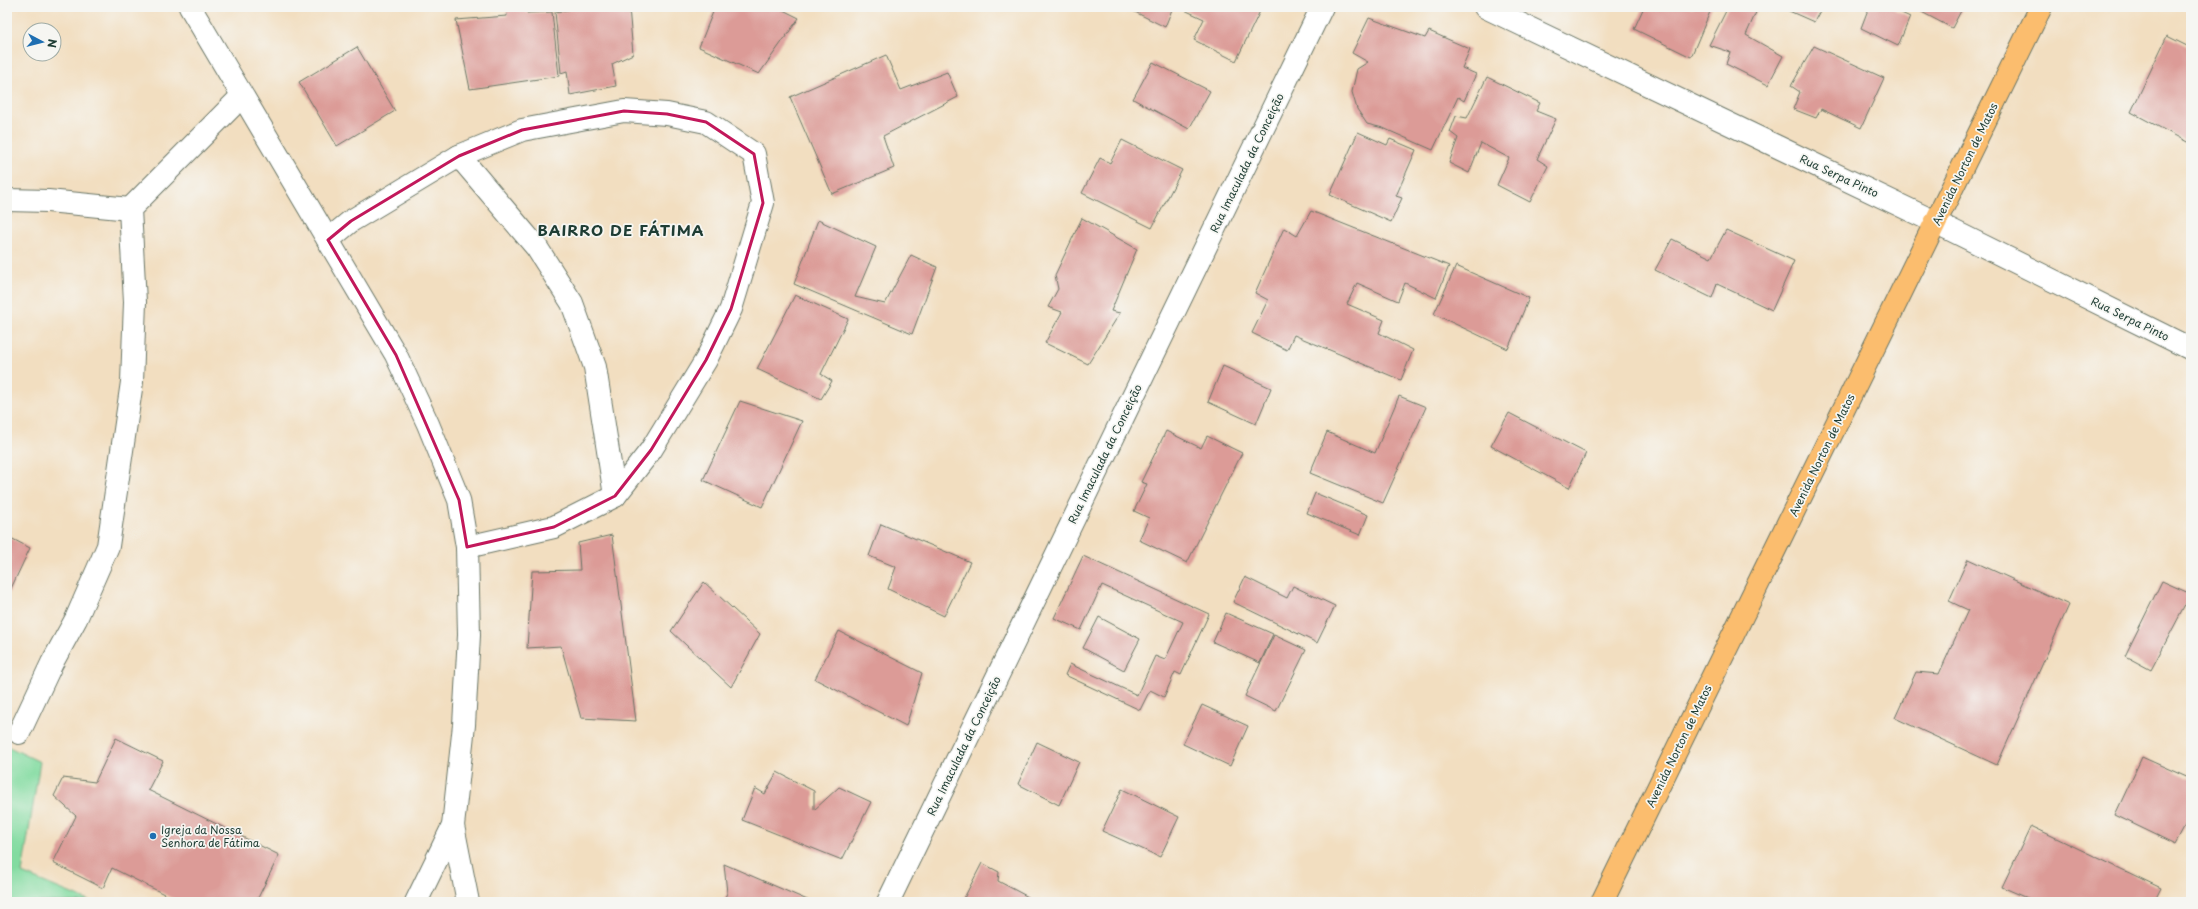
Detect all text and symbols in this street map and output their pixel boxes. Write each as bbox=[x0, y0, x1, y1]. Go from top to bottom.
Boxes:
north arrow bbox=[22, 22, 62, 62]
text: N bbox=[43, 38, 61, 49]
street label: Rua Imaculada da Conceição bbox=[1205, 90, 1288, 235]
street label: Avenida Norton de Matos bbox=[1927, 100, 2002, 228]
street label: Rua Serpa Pinto bbox=[1797, 150, 1881, 201]
district label: BAIRRO DE FÁTIMA bbox=[537, 218, 705, 241]
street label: Rua Serpa Pinto bbox=[2088, 292, 2172, 345]
street label: Rua Imaculada da Conceição bbox=[1063, 381, 1146, 526]
street label: Avenida Norton de Matos bbox=[1784, 391, 1859, 519]
street label: Rua Imaculada da Conceição bbox=[922, 673, 1005, 818]
street label: Avenida Norton de Matos bbox=[1641, 682, 1716, 810]
place label: Igreja da Nossa Senhora de Fátima bbox=[161, 821, 260, 851]
marker: Igreja da Nossa Senhora de Fátima bbox=[148, 831, 158, 841]

